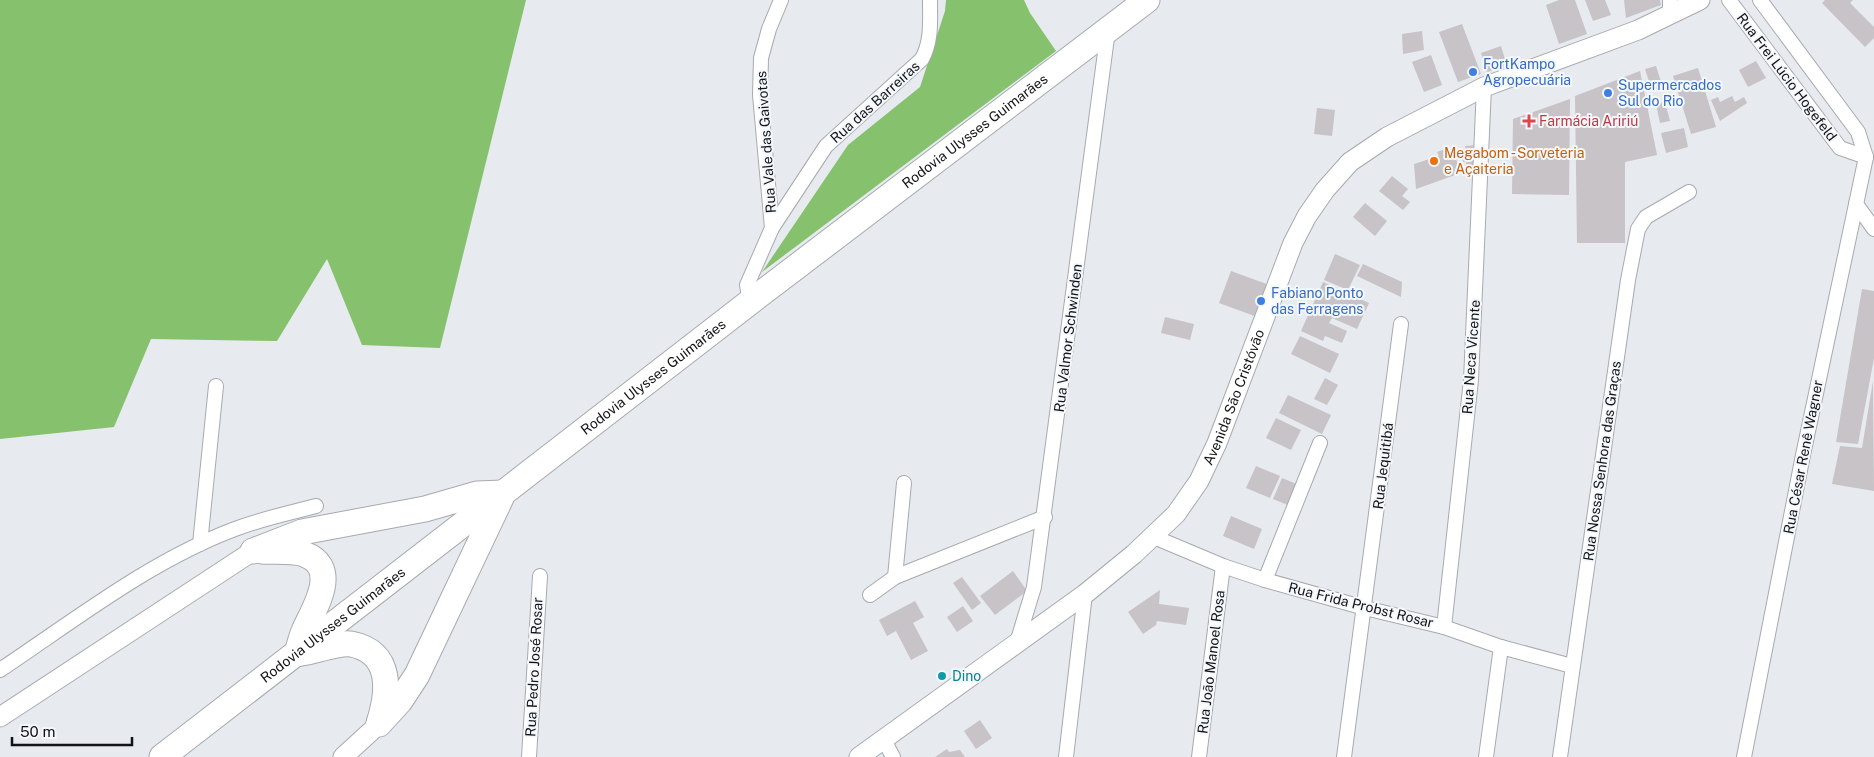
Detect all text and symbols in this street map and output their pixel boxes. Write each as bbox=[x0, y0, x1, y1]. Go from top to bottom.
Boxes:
street label: Rua Frei Lúcio Hogefeld bbox=[1734, 10, 1840, 144]
place label: FortKampo Agropecuária bbox=[1483, 56, 1571, 88]
street label: Rua das Barreiras bbox=[827, 58, 923, 146]
marker: FortKampo Agropecuária bbox=[1467, 66, 1479, 78]
street label: Rua Vale das Gaivotas bbox=[753, 70, 779, 214]
street label: Rodovia Ulysses Guimarães bbox=[899, 71, 1051, 191]
place label: Supermercados Sul do Rio bbox=[1618, 77, 1721, 109]
marker: Supermercados Sul do Rio bbox=[1602, 87, 1614, 99]
place label: Farmácia Aririú bbox=[1539, 113, 1638, 129]
marker: Farmácia Aririú bbox=[1523, 115, 1535, 127]
place label: Megabom - Sorveteria e Açaiteria bbox=[1444, 145, 1584, 177]
marker: Megabom - Sorveteria e Açaiteria bbox=[1428, 155, 1440, 167]
street label: Rua Valmor Schwinden bbox=[1051, 263, 1085, 413]
place label: Fabiano Ponto das Ferragens bbox=[1271, 285, 1364, 317]
marker: Fabiano Ponto das Ferragens bbox=[1255, 295, 1267, 307]
street label: Rua Neca Vicente bbox=[1459, 299, 1483, 415]
street label: Rodovia Ulysses Guimarães bbox=[578, 316, 729, 438]
street label: Avenida São Cristóvão bbox=[1200, 327, 1268, 468]
street label: Rua Nossa Senhora das Graças bbox=[1580, 360, 1624, 562]
street label: Rua César Renê Wagner bbox=[1780, 379, 1826, 535]
street label: Rua Jequitibá bbox=[1370, 422, 1396, 510]
street label: Rodovia Ulysses Guimarães bbox=[257, 564, 408, 686]
street label: Rua Frida Probst Rosar bbox=[1287, 579, 1435, 631]
street label: Rua João Manoel Rosa bbox=[1194, 589, 1228, 735]
street label: Rua Pedro José Rosar bbox=[522, 597, 546, 737]
place label: Dino bbox=[952, 668, 981, 684]
marker: Dino bbox=[936, 670, 948, 682]
scale bar bbox=[12, 714, 132, 746]
text: 50 m bbox=[20, 723, 55, 740]

